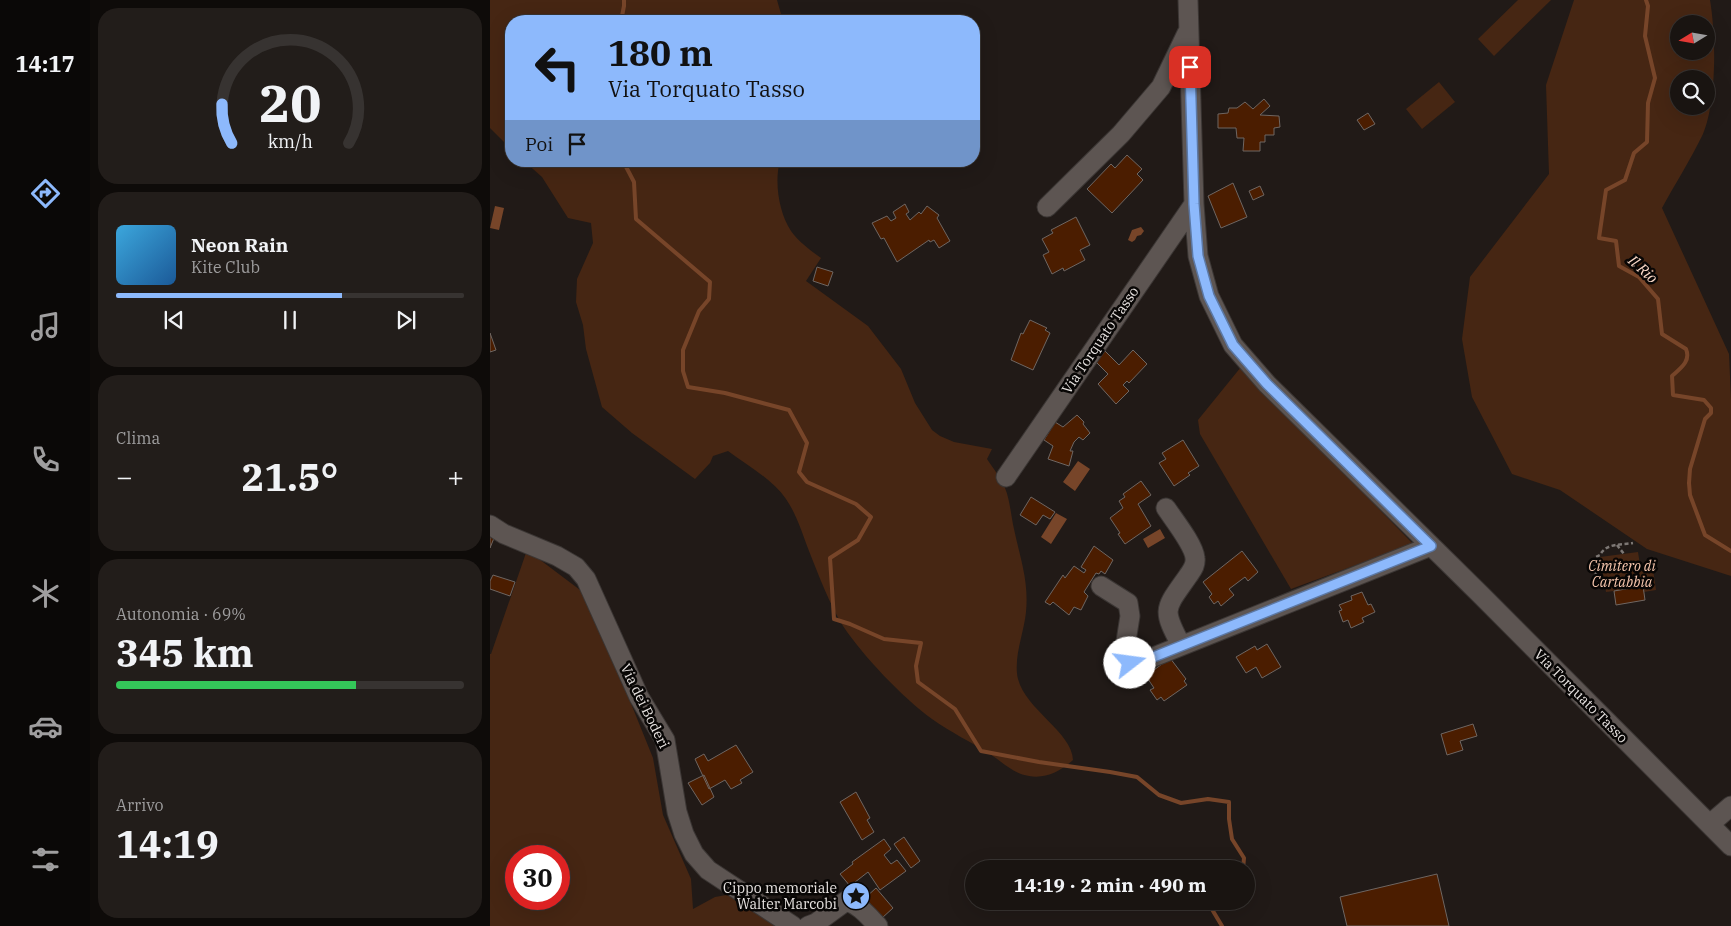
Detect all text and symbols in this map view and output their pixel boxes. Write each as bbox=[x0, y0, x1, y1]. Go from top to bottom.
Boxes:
north arrow bbox=[1670, 15, 1715, 60]
map controls bbox=[1670, 15, 1715, 115]
text: 180 m bbox=[608, 30, 713, 76]
icon: left bbox=[525, 35, 590, 100]
pin bbox=[1169, 46, 1211, 88]
text: 14:17 bbox=[15, 49, 75, 78]
icon: arrive bbox=[1176, 53, 1204, 81]
text: 20 bbox=[259, 69, 321, 136]
button: search bbox=[1670, 70, 1715, 115]
text: Via Torquato Tasso bbox=[608, 74, 805, 103]
text: km/h bbox=[267, 130, 313, 153]
icon: arrive bbox=[563, 130, 591, 158]
text: Poi bbox=[525, 132, 553, 156]
icon: directions bbox=[28, 176, 63, 211]
text: Neon Rain bbox=[191, 233, 288, 257]
water label: Il Rio bbox=[1623, 250, 1662, 287]
text: Kite Club bbox=[191, 257, 260, 277]
street label: Via Torquato Tasso bbox=[1058, 283, 1143, 397]
icon: previous bbox=[160, 306, 188, 334]
icon: pause bbox=[276, 306, 304, 334]
icon: next bbox=[392, 306, 420, 334]
icon: music bbox=[28, 309, 63, 344]
text: Clima bbox=[116, 428, 160, 448]
icon: phone bbox=[28, 442, 63, 477]
text: 21.5° bbox=[242, 452, 338, 501]
text: − bbox=[116, 458, 133, 495]
text: + bbox=[447, 458, 464, 495]
park label: Cimitero di Cartabbia bbox=[1588, 557, 1656, 591]
icon: climate bbox=[28, 576, 63, 611]
text: Autonomia · 69% bbox=[116, 604, 246, 624]
text: 345 km bbox=[116, 628, 254, 677]
position arrow bbox=[1103, 636, 1155, 688]
street label: Via Torquato Tasso bbox=[1530, 645, 1632, 747]
street label: Via dei Boderi bbox=[617, 661, 673, 751]
icon: car bbox=[28, 709, 63, 744]
text: Arrivo bbox=[116, 795, 164, 815]
text: 14:19 bbox=[116, 819, 219, 868]
icon: filters bbox=[28, 842, 63, 877]
speed limit sign: 30 bbox=[505, 845, 570, 910]
text: 14:19 · 2 min · 490 m bbox=[1014, 873, 1206, 897]
place label: Cippo memoriale Walter Marcobi bbox=[723, 879, 837, 913]
place icon: Cippo memoriale Walter Marcobi bbox=[841, 881, 871, 911]

